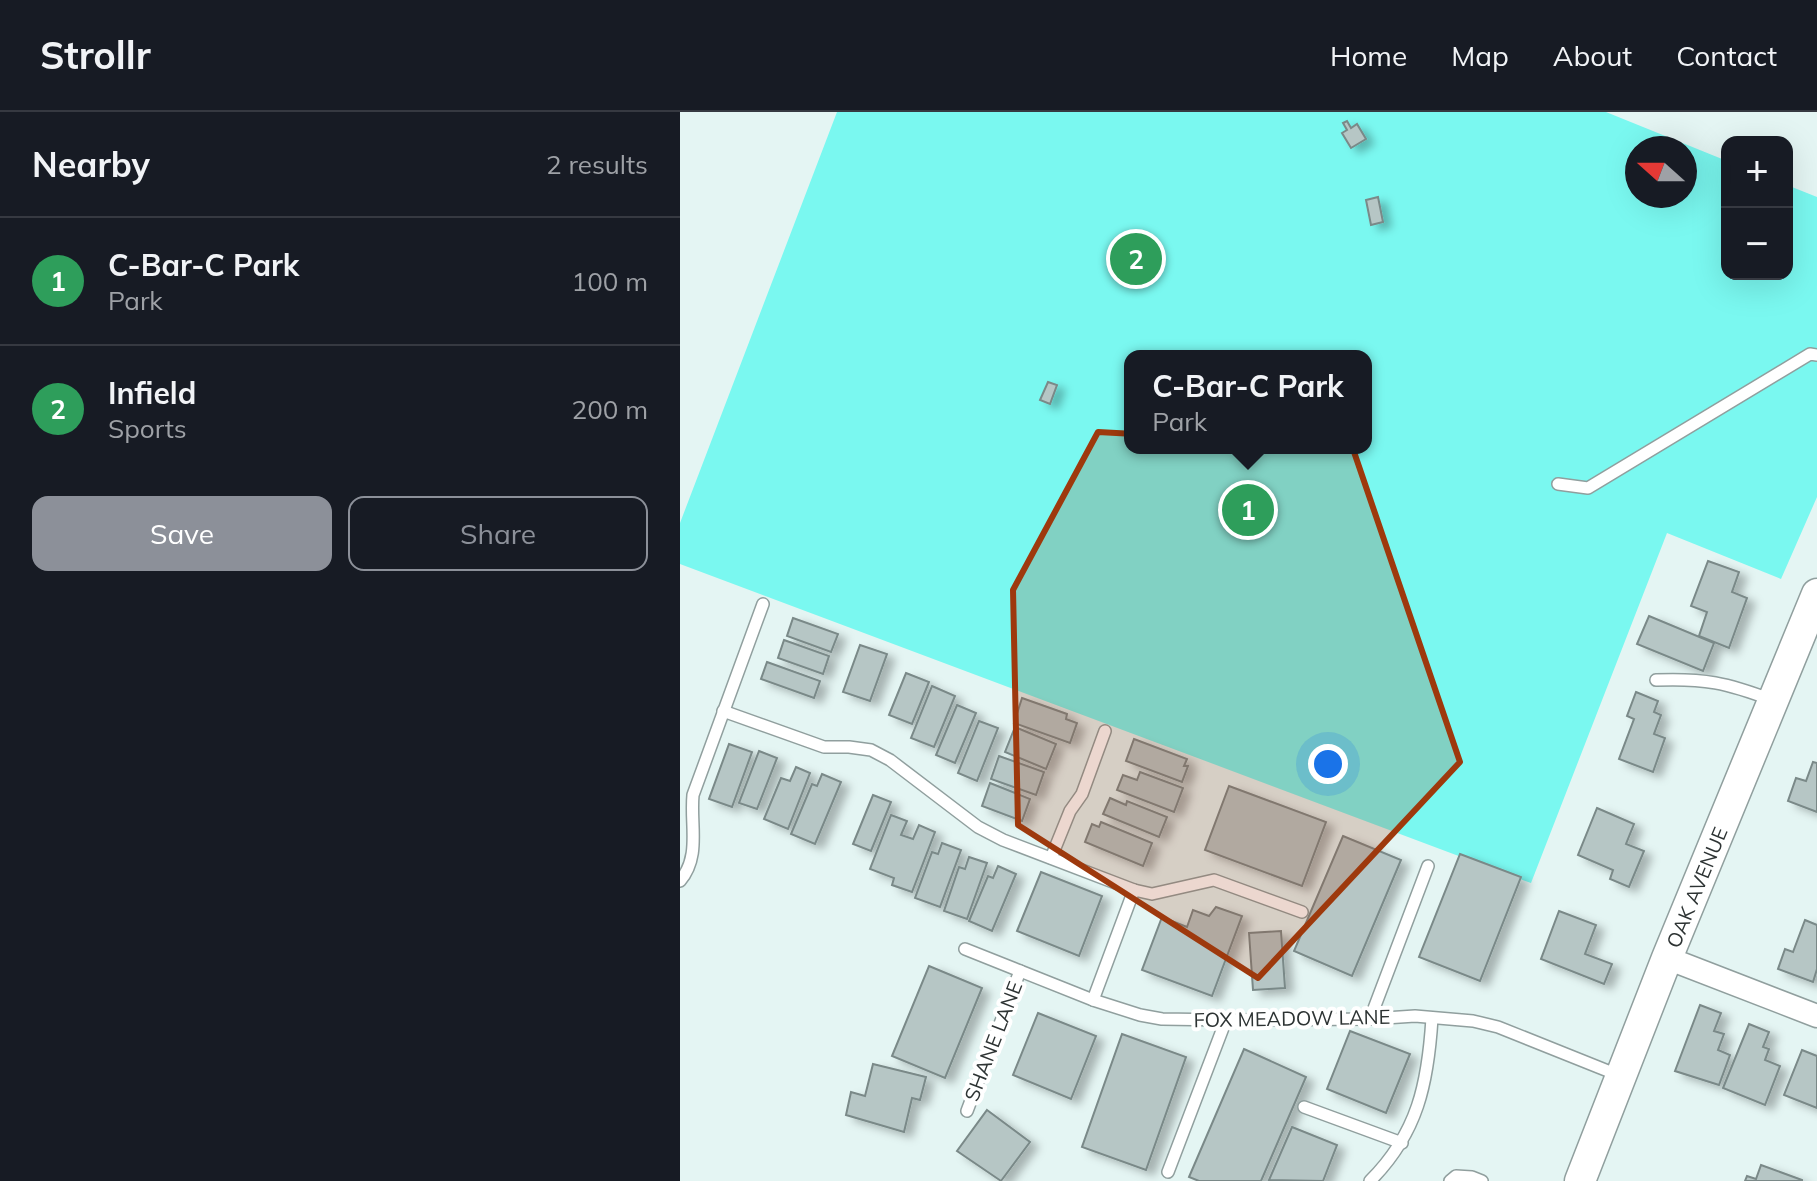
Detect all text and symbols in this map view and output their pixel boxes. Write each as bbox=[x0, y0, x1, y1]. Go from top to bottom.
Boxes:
text: Strollr bbox=[40, 31, 151, 79]
text: Home bbox=[1330, 38, 1407, 73]
text: Map bbox=[1451, 38, 1509, 73]
text: About bbox=[1553, 38, 1632, 73]
text: Contact bbox=[1676, 38, 1777, 73]
north arrow bbox=[1625, 136, 1697, 208]
map controls bbox=[1721, 136, 1793, 280]
button: + bbox=[1721, 136, 1793, 208]
text: Nearby bbox=[32, 143, 150, 186]
text: 2 results bbox=[546, 148, 648, 181]
button: − bbox=[1721, 208, 1793, 280]
pin: 2 bbox=[1110, 229, 1162, 289]
text: C-Bar-C Park bbox=[108, 246, 299, 284]
text: 1 bbox=[50, 265, 66, 298]
text: 100 m bbox=[572, 265, 648, 298]
text: Park bbox=[108, 284, 163, 317]
popup bbox=[1124, 350, 1372, 454]
text: C-Bar-C Park bbox=[1152, 367, 1344, 405]
text: Infield bbox=[108, 374, 196, 412]
text: 2 bbox=[50, 393, 66, 426]
text: 200 m bbox=[572, 393, 648, 426]
text: Park bbox=[1152, 405, 1207, 438]
text: Sports bbox=[108, 412, 187, 445]
pin: 1 bbox=[1222, 480, 1274, 540]
button: Save bbox=[32, 496, 332, 571]
button: Share bbox=[348, 496, 648, 571]
your location bbox=[1308, 744, 1348, 784]
street label: OAK AVENUE bbox=[1660, 823, 1732, 951]
street label: SHANE LANE bbox=[959, 978, 1027, 1104]
street label: FOX MEADOW LANE bbox=[1193, 1004, 1391, 1032]

